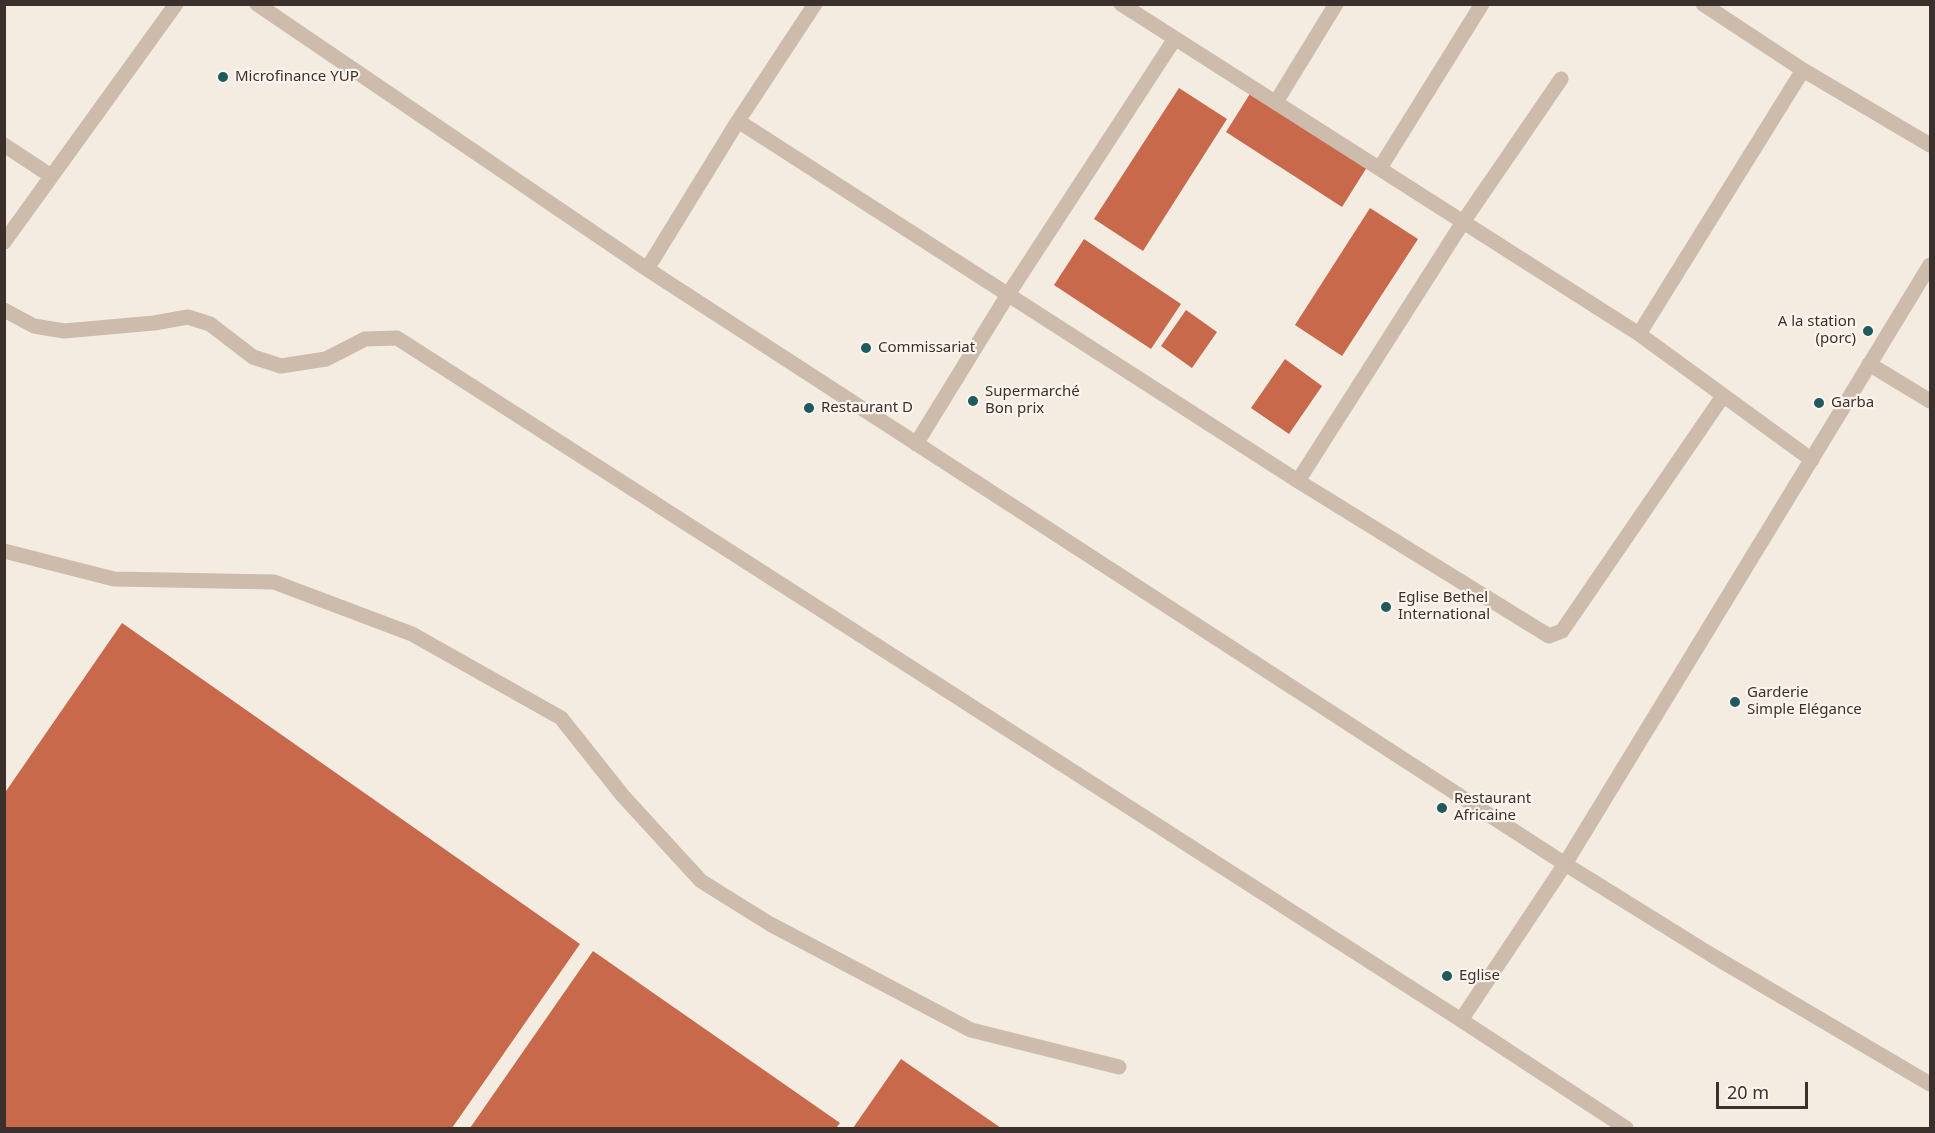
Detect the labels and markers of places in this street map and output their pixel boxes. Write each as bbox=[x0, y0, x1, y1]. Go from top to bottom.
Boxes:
place label: Microfinance YUP bbox=[235, 68, 359, 86]
marker: Microfinance YUP bbox=[216, 70, 230, 84]
place label: A la station (porc) bbox=[1778, 313, 1856, 348]
marker: A la station (porc) bbox=[1861, 324, 1875, 338]
place label: Commissariat bbox=[878, 339, 975, 357]
marker: Commissariat bbox=[859, 341, 873, 355]
place label: Supermarché Bon prix bbox=[985, 383, 1080, 418]
marker: Supermarché Bon prix bbox=[966, 394, 980, 408]
place label: Garba bbox=[1831, 394, 1874, 412]
marker: Garba bbox=[1812, 396, 1826, 410]
place label: Restaurant D bbox=[821, 399, 913, 417]
marker: Restaurant D bbox=[802, 401, 816, 415]
place label: Eglise Bethel International bbox=[1398, 589, 1490, 624]
marker: Eglise Bethel International bbox=[1379, 600, 1393, 614]
place label: Garderie Simple Elégance bbox=[1747, 684, 1862, 719]
marker: Garderie Simple Elégance bbox=[1728, 695, 1742, 709]
place label: Restaurant Africaine bbox=[1454, 790, 1531, 825]
marker: Restaurant Africaine bbox=[1435, 801, 1449, 815]
place label: Eglise bbox=[1459, 967, 1500, 985]
marker: Eglise bbox=[1440, 969, 1454, 983]

